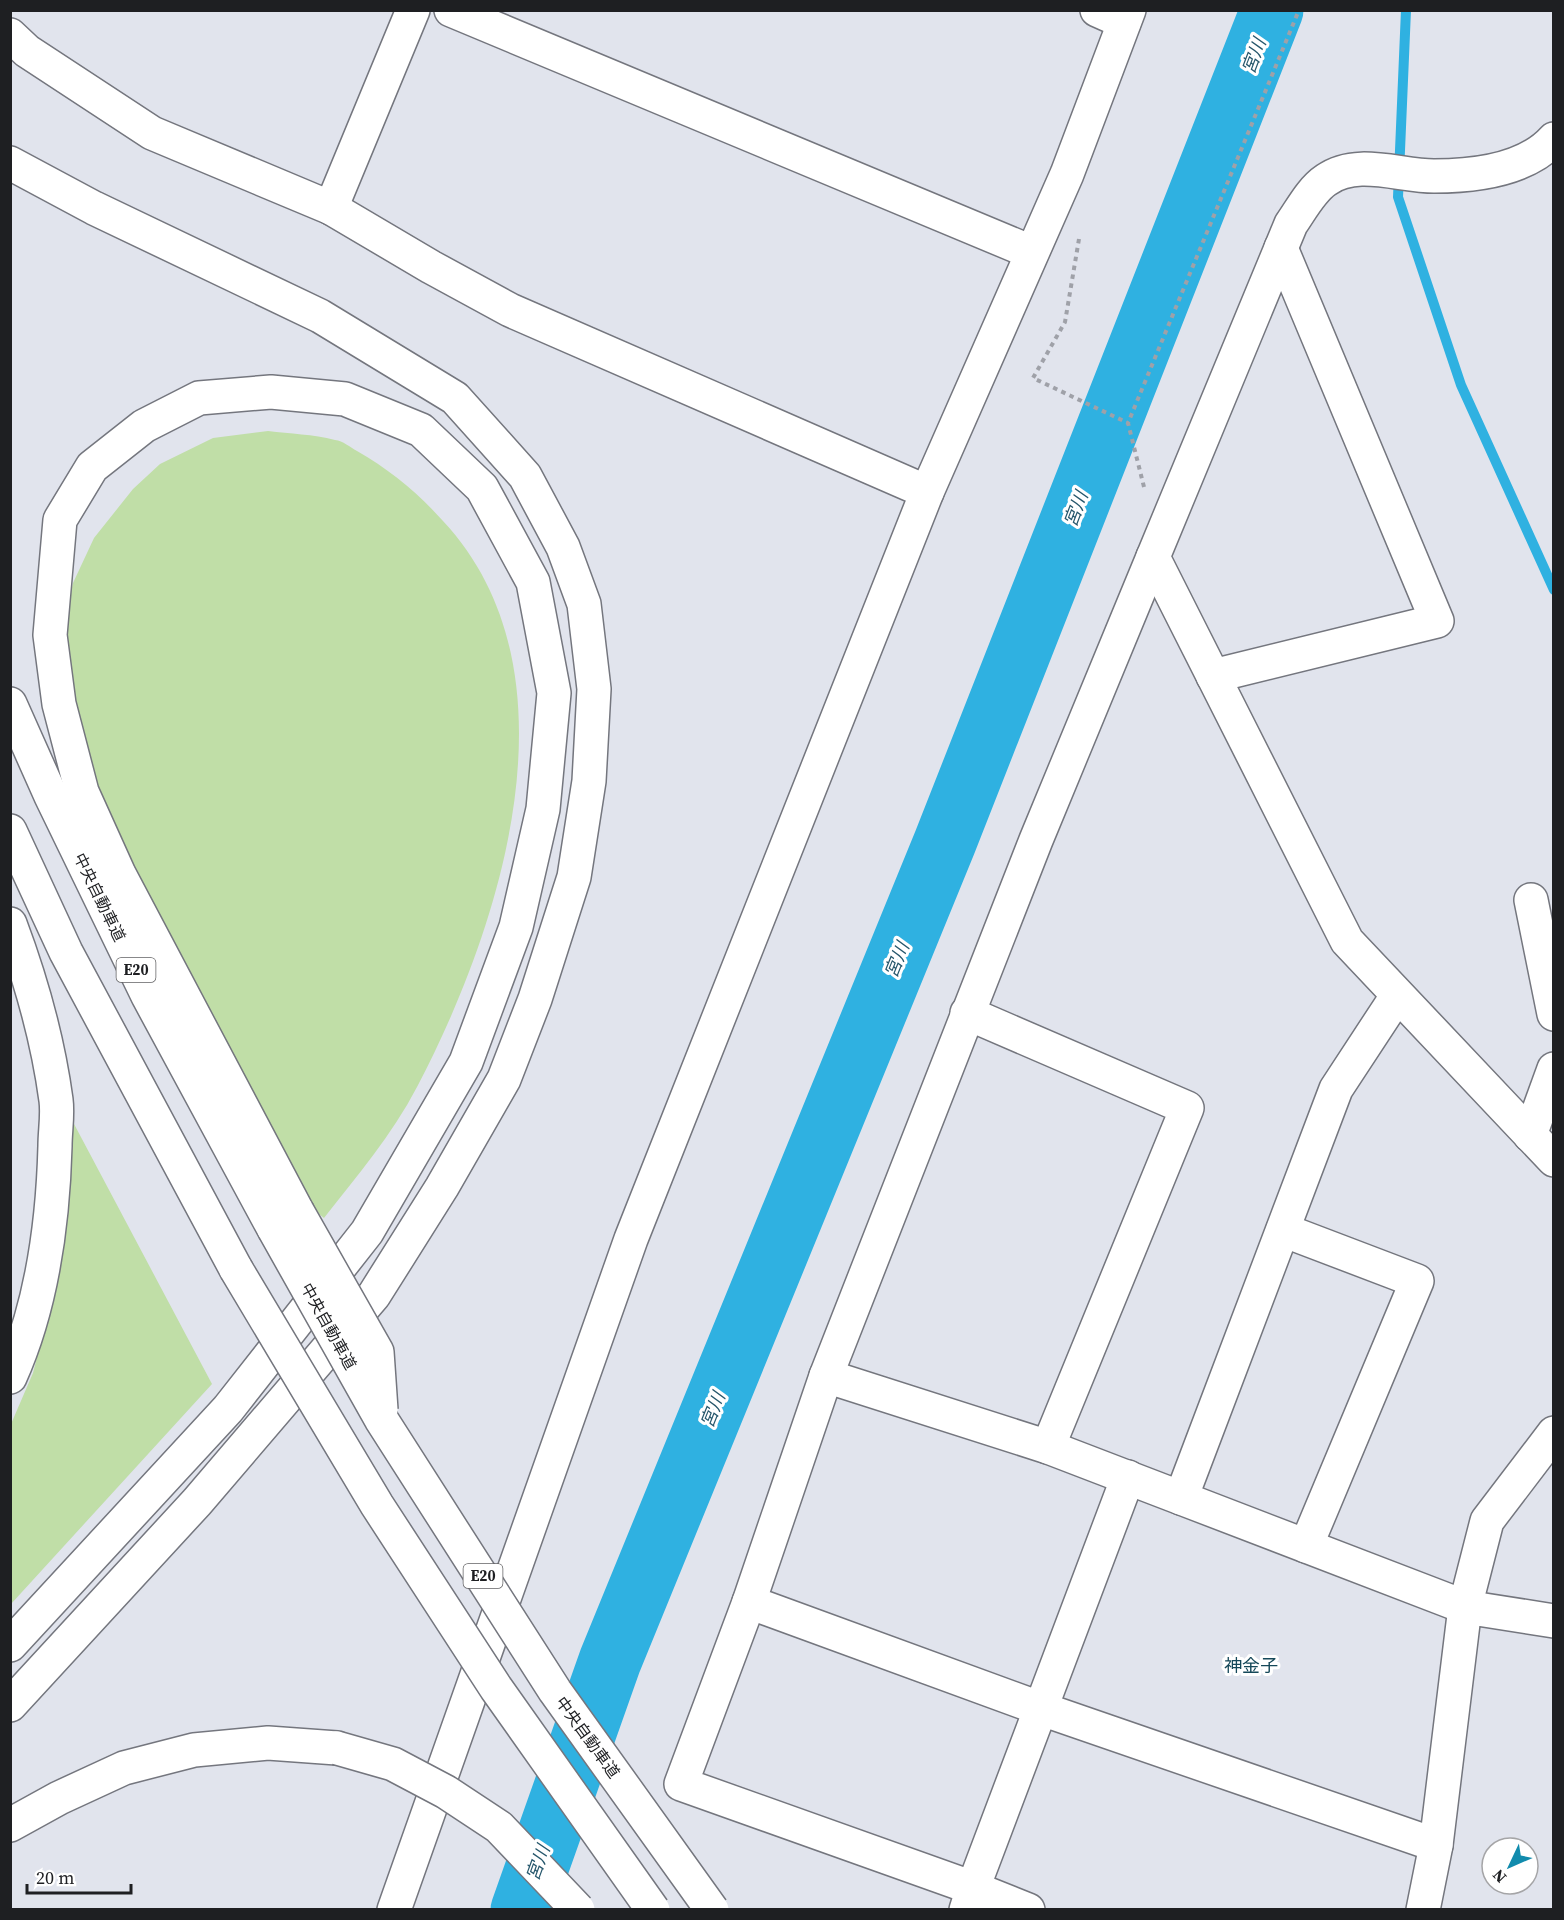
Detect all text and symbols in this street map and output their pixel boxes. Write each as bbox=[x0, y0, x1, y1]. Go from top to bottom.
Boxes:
water label: 宮川 bbox=[1235, 33, 1272, 77]
water label: 宮川 bbox=[1057, 486, 1094, 530]
street label: 中央自動車道 bbox=[69, 849, 131, 945]
water label: 宮川 bbox=[878, 937, 916, 981]
road number: E20 bbox=[116, 958, 156, 982]
street label: 中央自動車道 bbox=[296, 1279, 362, 1373]
water label: 宮川 bbox=[694, 1387, 732, 1431]
road number: E20 bbox=[464, 1564, 502, 1588]
district label: 神金子 bbox=[1224, 1653, 1278, 1678]
street label: 中央自動車道 bbox=[551, 1692, 625, 1782]
north arrow bbox=[1480, 1836, 1540, 1896]
water label: 宮川 bbox=[520, 1840, 556, 1884]
scale bar bbox=[27, 1857, 130, 1895]
text: N bbox=[1487, 1864, 1511, 1888]
text: 20 m bbox=[36, 1865, 74, 1890]

